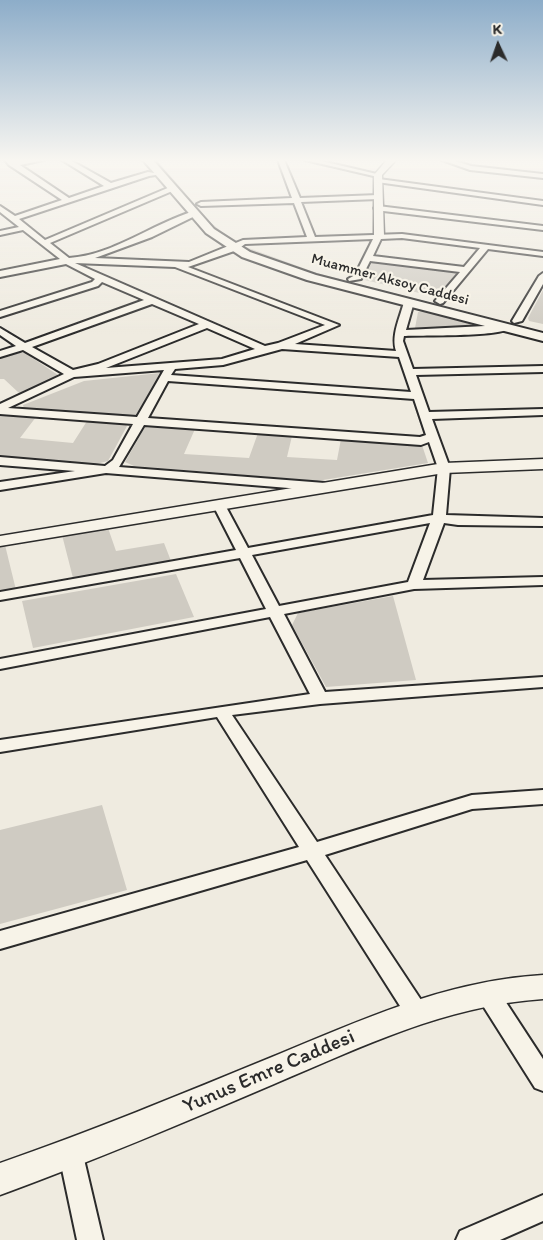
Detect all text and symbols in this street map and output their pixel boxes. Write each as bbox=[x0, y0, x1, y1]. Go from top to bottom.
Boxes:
north arrow bbox=[473, 20, 523, 70]
text: K bbox=[492, 21, 502, 38]
street label: Muammer Aksoy Caddesi bbox=[309, 250, 471, 310]
street label: Yunus Emre Caddesi bbox=[179, 1024, 359, 1120]

